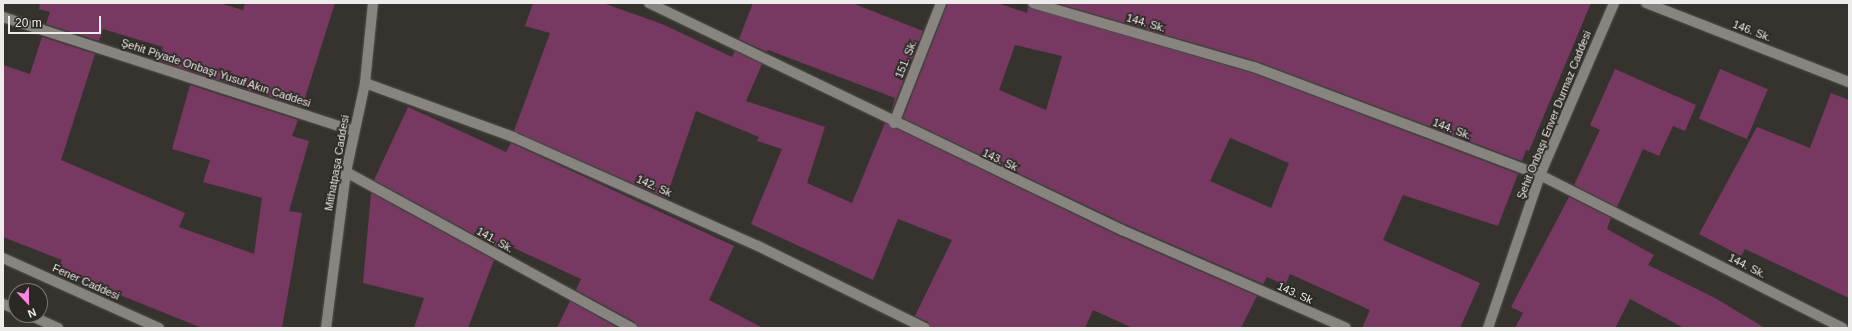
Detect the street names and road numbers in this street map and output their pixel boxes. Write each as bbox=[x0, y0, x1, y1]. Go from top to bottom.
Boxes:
street label: 144. Sk. bbox=[1125, 11, 1167, 35]
street label: 146. Sk. bbox=[1731, 18, 1773, 44]
street label: Şehit Onbaşı Enver Durmaz Caddesi bbox=[1514, 29, 1594, 201]
street label: Şehit Piyade Onbaşı Yusuf Akın Caddesi bbox=[119, 36, 313, 110]
street label: 151. Sk. bbox=[892, 38, 920, 80]
street label: Mithatpaşa Caddesi bbox=[322, 114, 352, 212]
street label: 144. Sk. bbox=[1431, 116, 1473, 142]
street label: 143. Sk bbox=[980, 146, 1020, 174]
street label: 142. Sk bbox=[634, 172, 674, 200]
street label: 141. Sk. bbox=[474, 224, 516, 256]
street label: 144. Sk. bbox=[1726, 251, 1768, 281]
street label: Fener Caddesi bbox=[50, 261, 122, 303]
street label: 143. Sk bbox=[1275, 279, 1315, 307]

